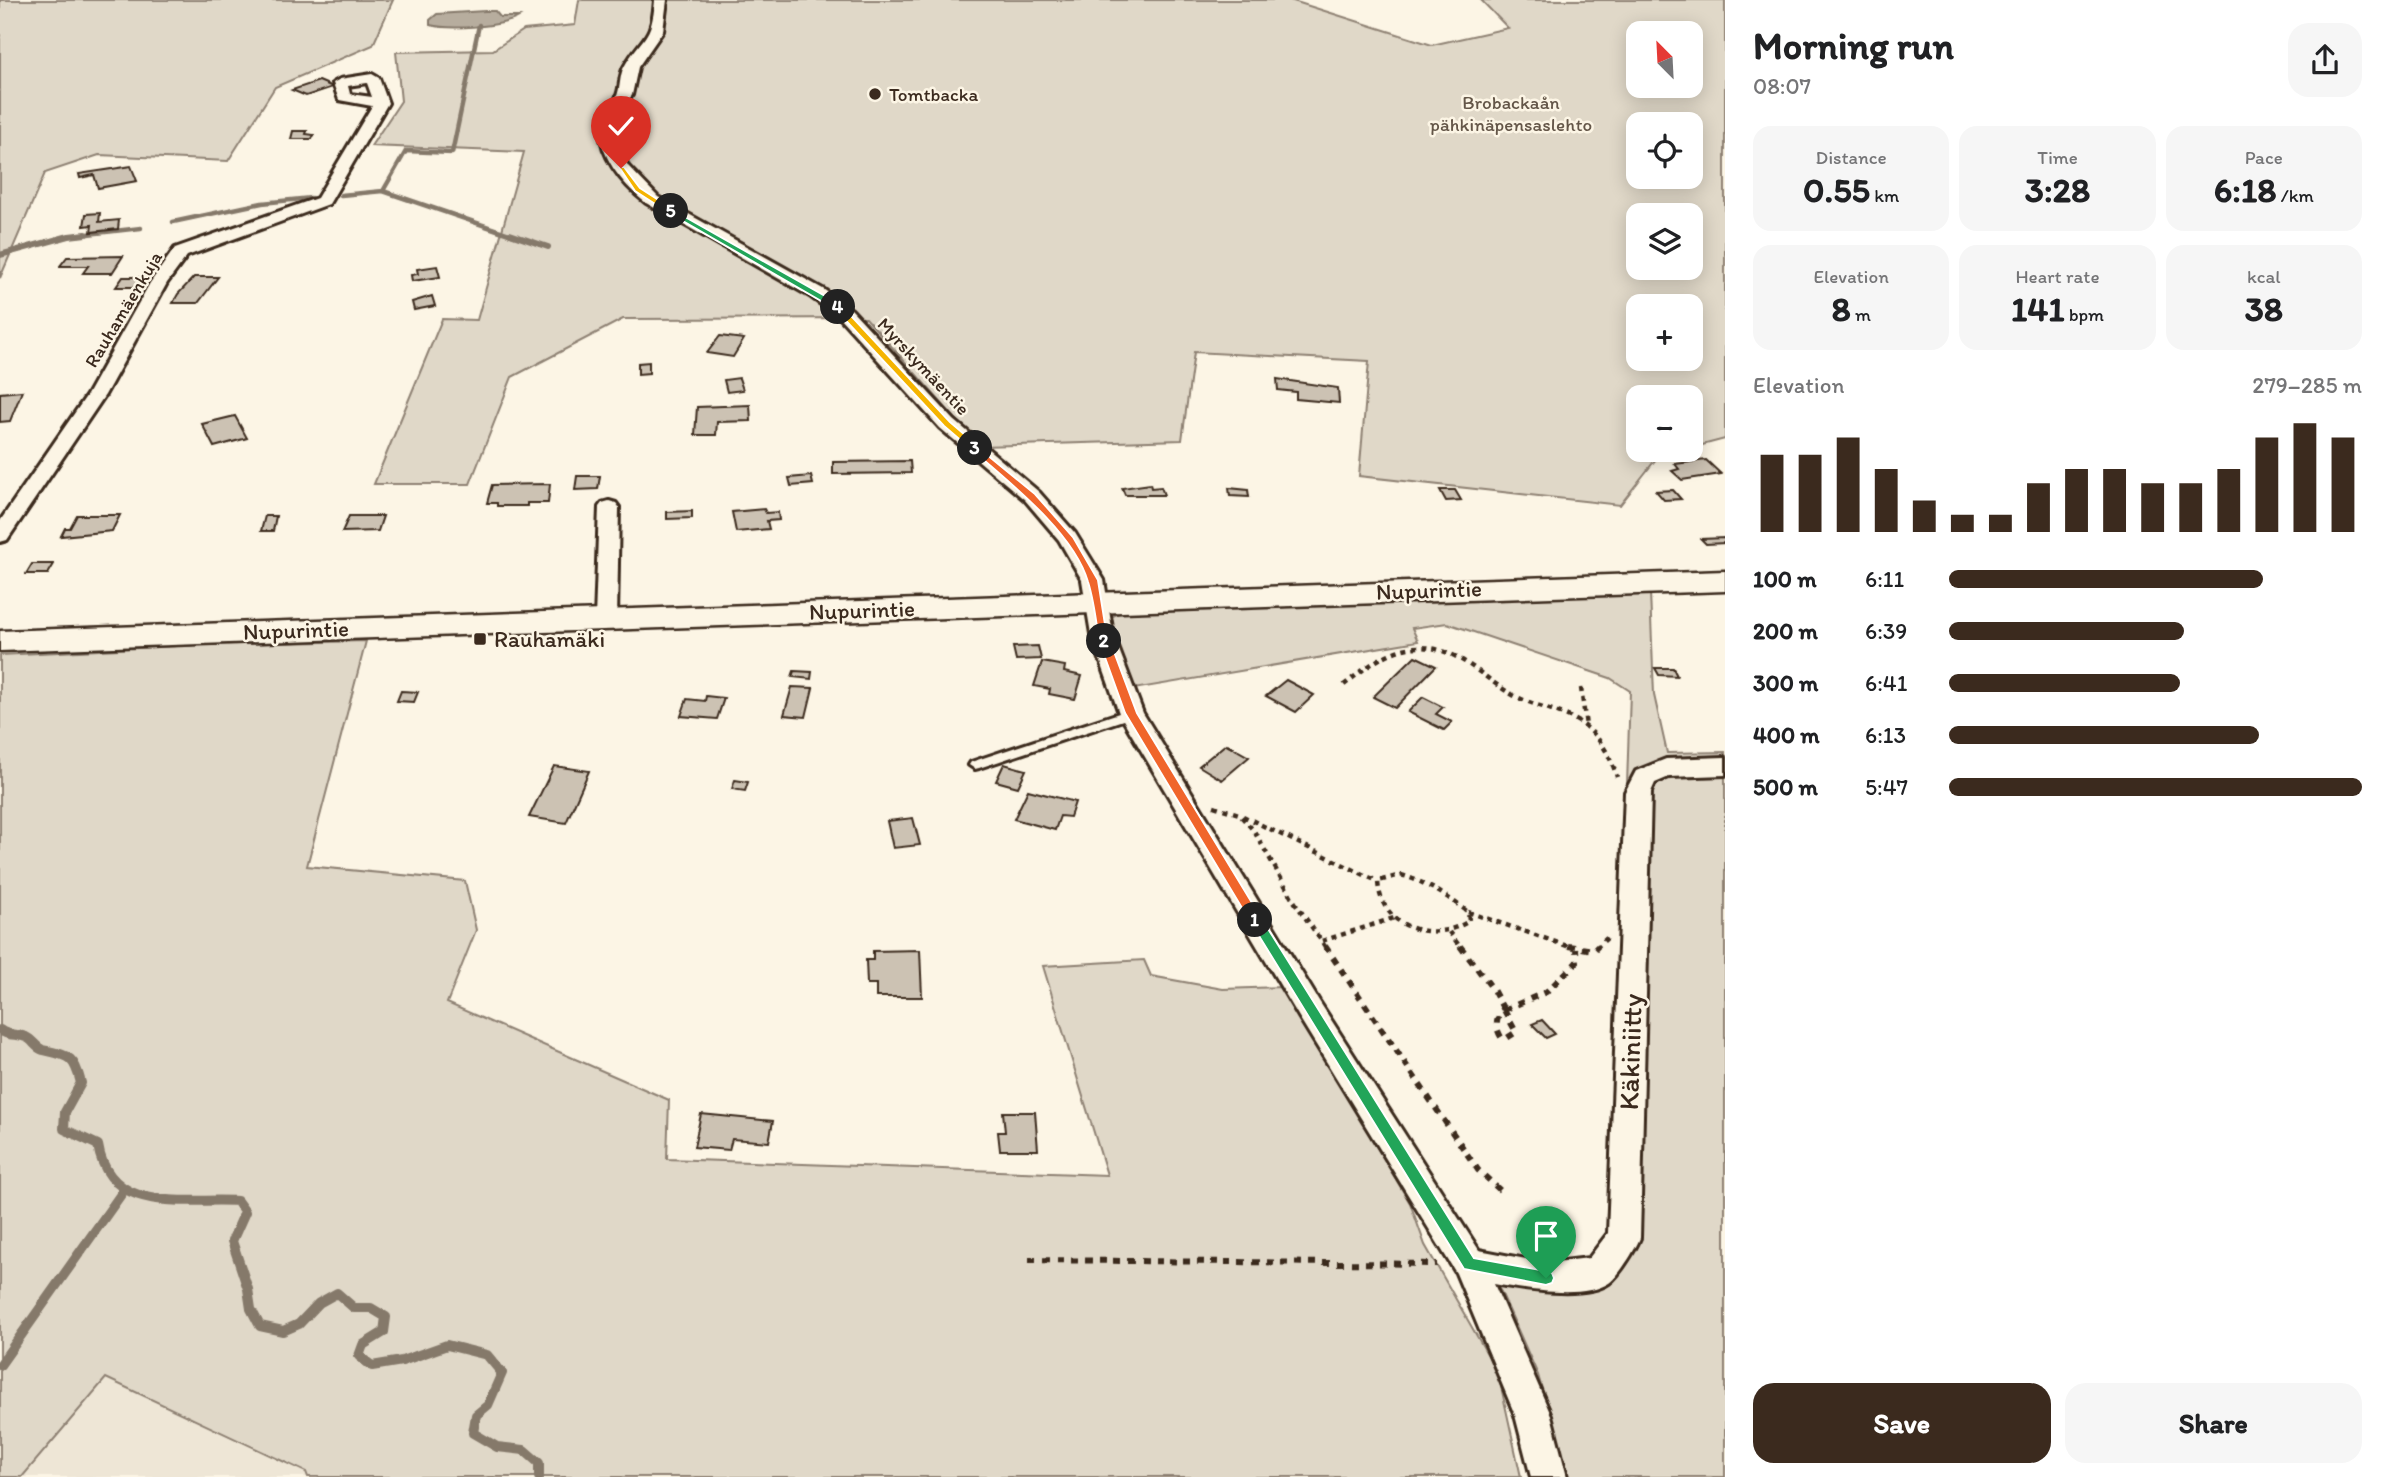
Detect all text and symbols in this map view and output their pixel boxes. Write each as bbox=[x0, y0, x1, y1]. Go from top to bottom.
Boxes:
north arrow bbox=[1626, 21, 1703, 98]
map controls bbox=[1626, 21, 1703, 462]
text: Morning run bbox=[1753, 23, 1954, 69]
button: share bbox=[2288, 23, 2362, 97]
text: 08:07 bbox=[1753, 72, 1811, 100]
place label: Tomtbacka bbox=[889, 83, 978, 106]
marker: Tomtbacka bbox=[867, 86, 883, 102]
park label: Brobackaån pähkinäpensaslehto bbox=[1430, 91, 1592, 136]
pin bbox=[591, 96, 651, 168]
icon: check bbox=[602, 107, 640, 145]
button: locate bbox=[1626, 112, 1703, 189]
text: Distance bbox=[1816, 146, 1887, 169]
text: Time bbox=[2037, 146, 2078, 169]
text: Pace bbox=[2245, 146, 2283, 169]
text: 0.55 bbox=[1803, 169, 1870, 211]
text: 3:28 bbox=[2025, 169, 2090, 211]
text: 6:18 bbox=[2214, 169, 2276, 211]
text: km bbox=[1870, 184, 1899, 207]
text: /km bbox=[2276, 184, 2314, 207]
pin: 5 bbox=[654, 194, 688, 228]
text: 5 bbox=[666, 199, 675, 222]
button: layers bbox=[1626, 203, 1703, 280]
street label: Rauhamäenkuja bbox=[80, 247, 167, 372]
text: Elevation bbox=[1813, 265, 1889, 288]
text: Heart rate bbox=[2015, 265, 2100, 288]
text: kcal bbox=[2247, 265, 2281, 288]
text: 8 bbox=[1831, 288, 1851, 330]
text: 141 bbox=[2011, 288, 2064, 330]
text: 38 bbox=[2245, 288, 2283, 330]
pin: 4 bbox=[820, 290, 856, 324]
button: + bbox=[1626, 294, 1703, 371]
text: 4 bbox=[832, 295, 843, 318]
text: m bbox=[1851, 303, 1871, 326]
text: bpm bbox=[2064, 303, 2104, 326]
street label: Myrskymäentie bbox=[873, 313, 975, 420]
text: Elevation bbox=[1753, 371, 1844, 399]
text: 279–285 m bbox=[2252, 371, 2362, 399]
button: − bbox=[1626, 385, 1703, 462]
pin: 3 bbox=[958, 430, 992, 466]
text: 3 bbox=[969, 436, 980, 459]
text: 100 m bbox=[1753, 565, 1817, 593]
text: 6:11 bbox=[1865, 565, 1904, 593]
street label: Nupurintie bbox=[1376, 574, 1482, 606]
street label: Nupurintie bbox=[809, 594, 915, 626]
street label: Nupurintie bbox=[243, 614, 349, 646]
text: 200 m bbox=[1753, 617, 1818, 645]
text: 6:39 bbox=[1865, 617, 1907, 645]
pin: 2 bbox=[1086, 624, 1122, 658]
place label: Rauhamäki bbox=[494, 625, 605, 653]
text: 2 bbox=[1099, 629, 1109, 652]
marker: Rauhamäki bbox=[472, 631, 488, 647]
text: 300 m bbox=[1753, 669, 1818, 697]
text: 6:41 bbox=[1865, 669, 1907, 697]
text: 400 m bbox=[1753, 721, 1820, 749]
text: 6:13 bbox=[1865, 721, 1906, 749]
text: 500 m bbox=[1753, 773, 1818, 801]
text: 5:47 bbox=[1865, 773, 1908, 801]
pin: 1 bbox=[1238, 902, 1272, 937]
text: 1 bbox=[1250, 908, 1259, 931]
street label: Käkiniitty bbox=[1611, 993, 1649, 1111]
pin bbox=[1516, 1206, 1576, 1278]
icon: arrive bbox=[1527, 1217, 1565, 1255]
button: Save bbox=[1753, 1383, 2051, 1463]
button: Share bbox=[2065, 1383, 2362, 1463]

